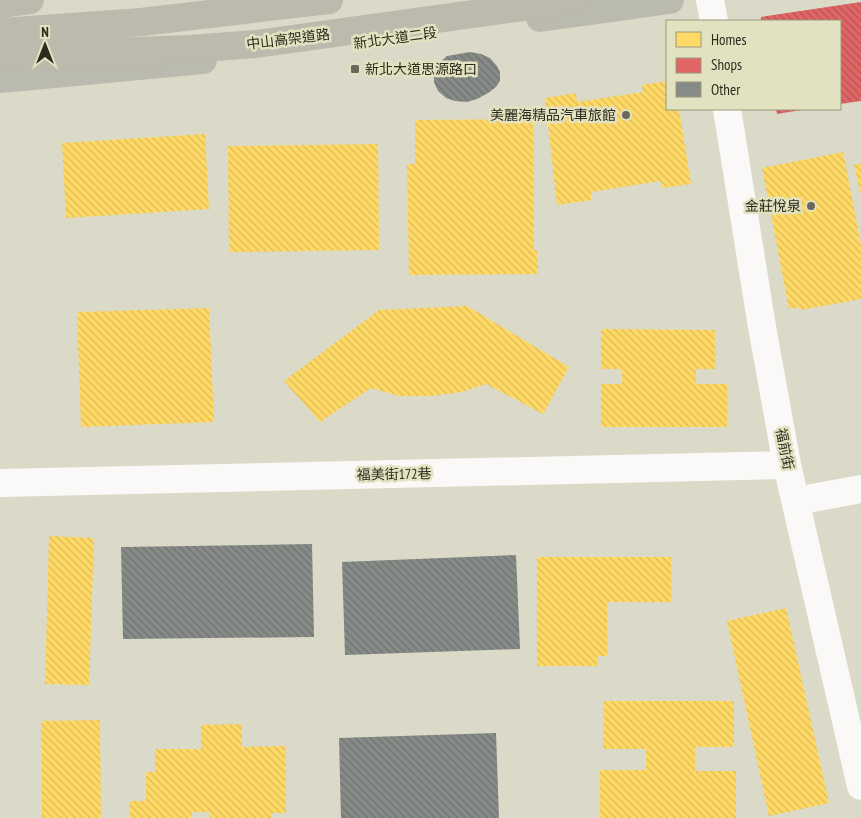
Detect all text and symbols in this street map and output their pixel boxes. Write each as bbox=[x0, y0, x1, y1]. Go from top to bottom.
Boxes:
north arrow bbox=[20, 20, 70, 70]
legend bbox=[666, 20, 841, 110]
text: N bbox=[41, 23, 49, 41]
street label: 新北大道二段 bbox=[352, 23, 438, 53]
street label: 中山高架道路 bbox=[245, 25, 331, 53]
text: Homes bbox=[711, 30, 747, 49]
text: Shops bbox=[711, 55, 742, 74]
place label: 新北大道思源路口 bbox=[365, 60, 477, 78]
marker: 新北大道思源路口 bbox=[349, 63, 361, 75]
text: Other bbox=[711, 80, 741, 99]
place label: 美麗海精品汽車旅館 bbox=[490, 106, 616, 124]
marker: 美麗海精品汽車旅館 bbox=[620, 109, 632, 121]
place label: 金莊悅泉 bbox=[745, 197, 801, 215]
marker: 金莊悅泉 bbox=[805, 200, 817, 212]
street label: 福前街 bbox=[772, 427, 798, 471]
street label: 福美街172巷 bbox=[356, 464, 432, 484]

